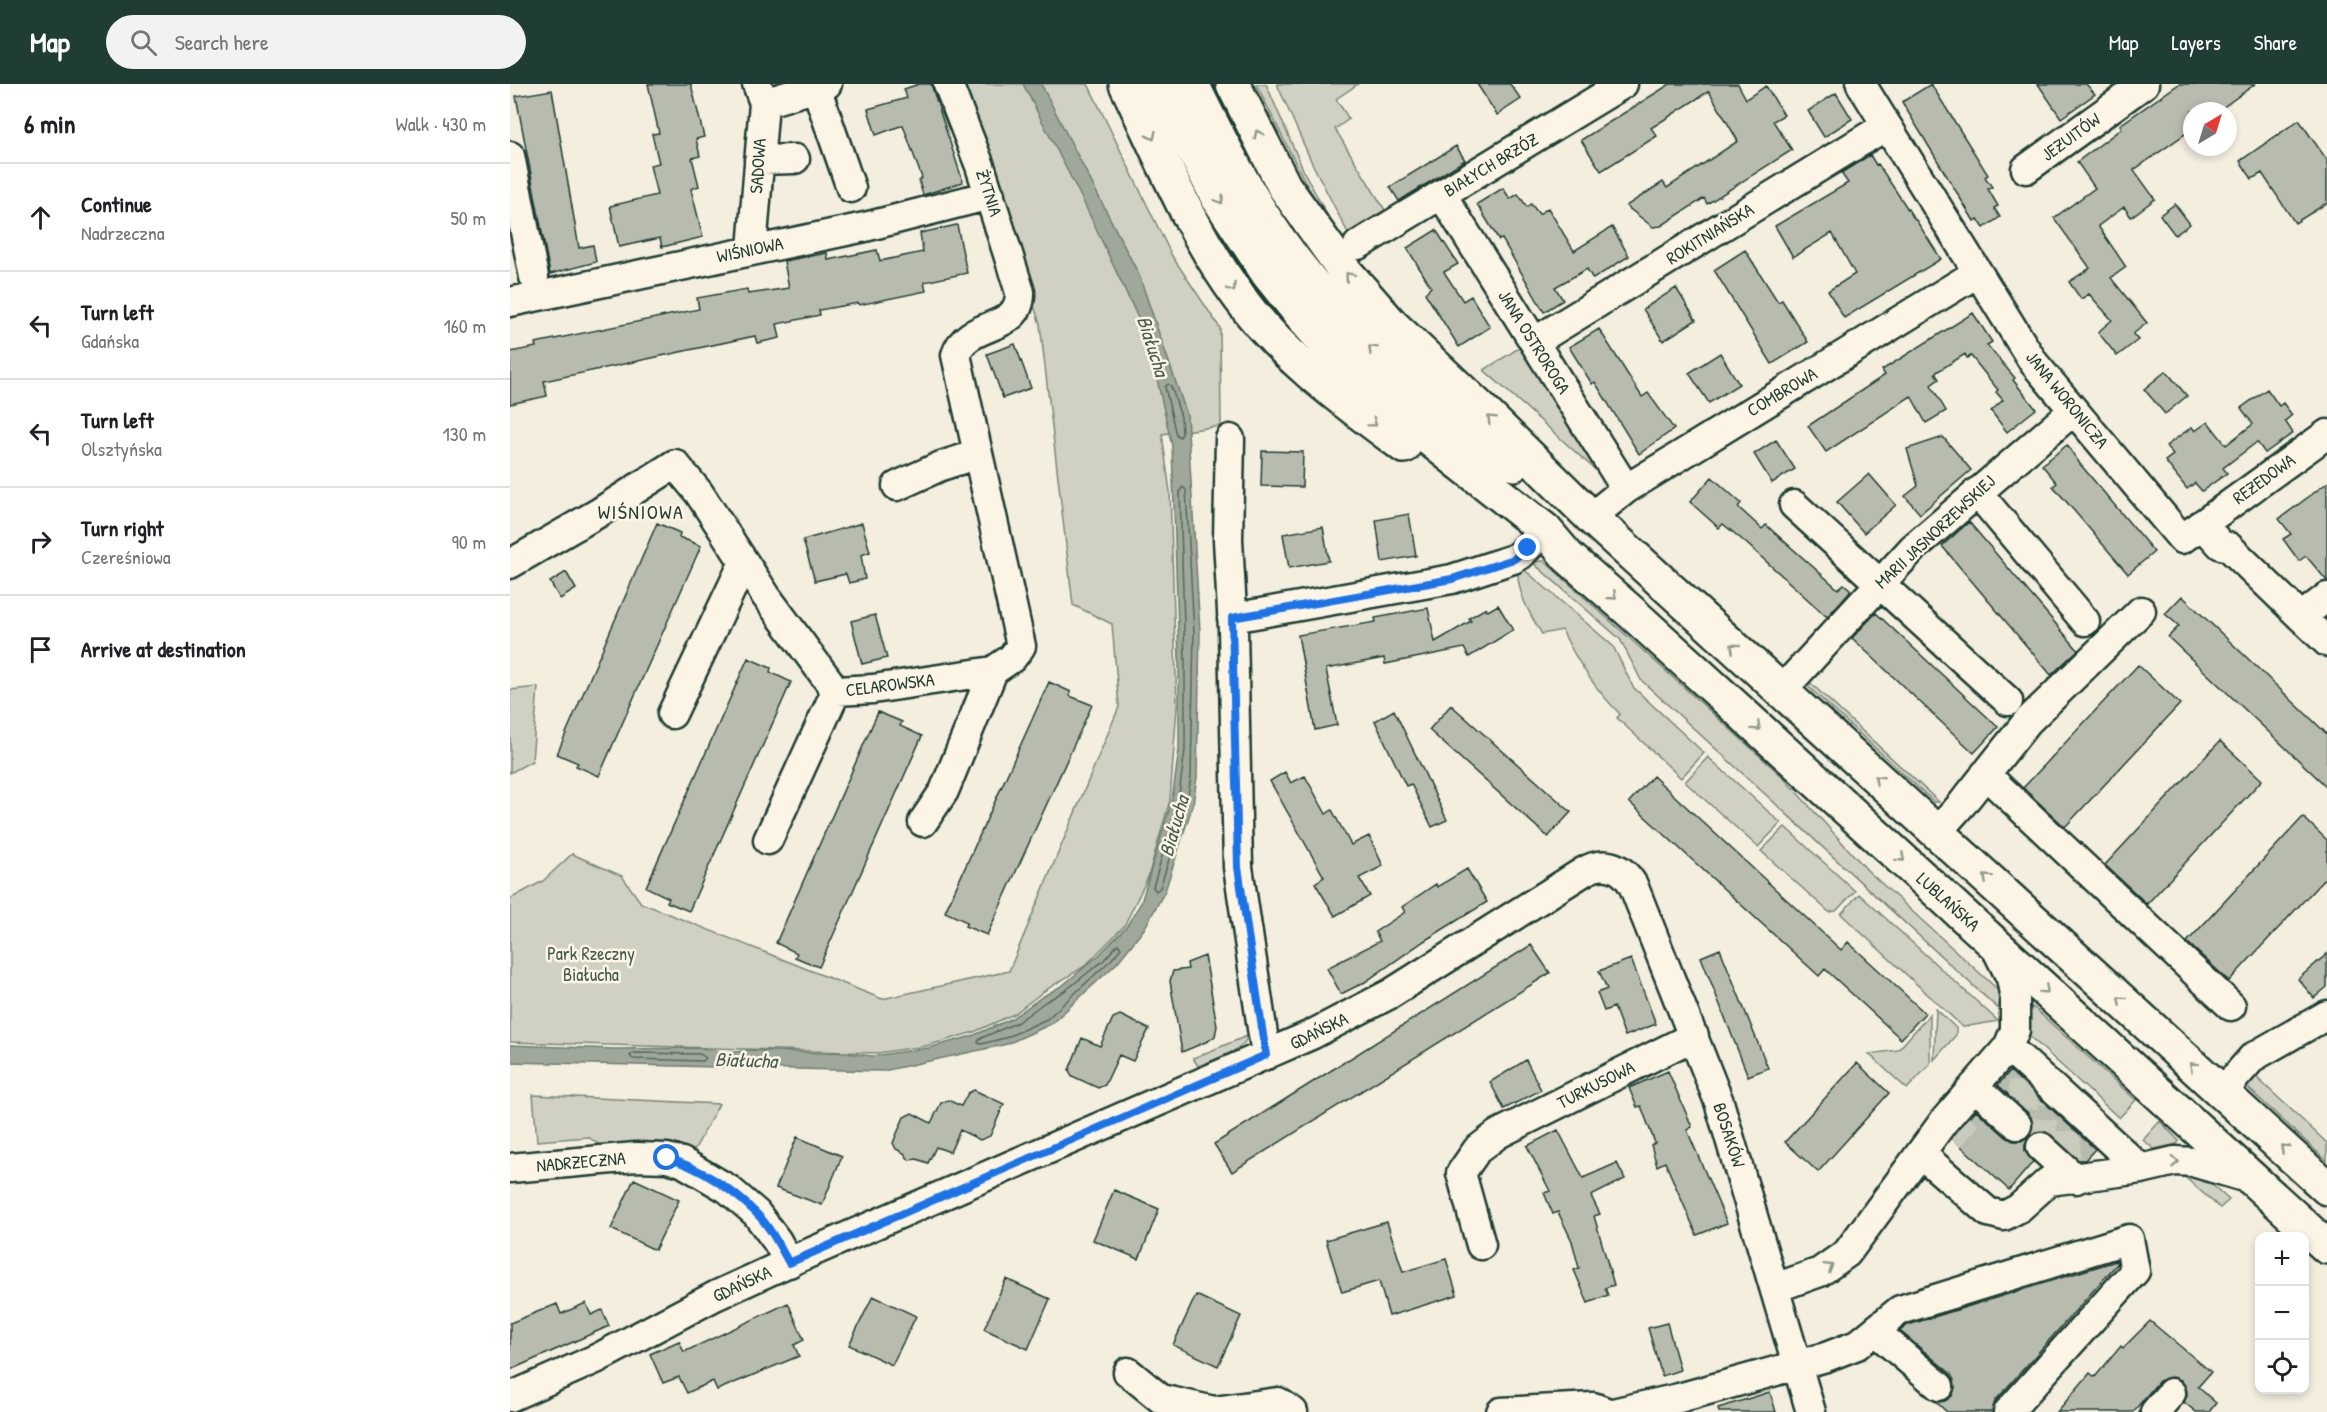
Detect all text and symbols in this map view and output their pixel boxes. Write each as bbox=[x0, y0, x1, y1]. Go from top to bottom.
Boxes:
search box bbox=[106, 15, 526, 69]
text: Map bbox=[30, 23, 70, 61]
icon: search bbox=[127, 26, 160, 59]
text: Search here bbox=[175, 27, 269, 57]
text: Map bbox=[2109, 28, 2138, 57]
text: Layers bbox=[2171, 28, 2221, 57]
text: Share bbox=[2254, 28, 2297, 57]
north arrow bbox=[2183, 102, 2237, 156]
text: 6 min bbox=[24, 106, 76, 141]
street label: JEZUITÓW bbox=[2036, 107, 2105, 167]
text: Walk · 430 m bbox=[395, 110, 486, 137]
street label: BIAŁYCH BRZÓZ bbox=[1439, 127, 1543, 203]
one-way arrow bbox=[1145, 130, 1156, 141]
one-way arrow bbox=[1253, 130, 1265, 141]
street label: SADOWA bbox=[743, 137, 772, 195]
street label: ŻYTNIA bbox=[970, 166, 1009, 220]
text: Continue bbox=[81, 189, 152, 219]
one-way arrow bbox=[1212, 194, 1224, 204]
street label: ROKITNIAŃSKA bbox=[1661, 197, 1758, 270]
icon: ahead bbox=[24, 201, 57, 234]
text: 50 m bbox=[450, 204, 486, 231]
text: Nadrzeczna bbox=[81, 219, 165, 246]
street label: WIŚNIOWA bbox=[714, 230, 786, 269]
one-way arrow bbox=[1346, 272, 1357, 283]
one-way arrow bbox=[1225, 281, 1236, 292]
street label: JANA OSTROROGA bbox=[1492, 285, 1577, 399]
text: Turn left bbox=[81, 297, 154, 327]
icon: left bbox=[24, 309, 57, 342]
text: 160 m bbox=[444, 312, 486, 339]
water label: Białucha bbox=[1131, 312, 1177, 382]
text: Gdańska bbox=[81, 327, 139, 354]
one-way arrow bbox=[1368, 345, 1379, 355]
street label: JANA WORONICZA bbox=[2020, 346, 2115, 454]
street label: COMBROWA bbox=[1742, 361, 1822, 422]
text: Turn left bbox=[81, 405, 154, 435]
one-way arrow bbox=[1366, 415, 1377, 426]
one-way arrow bbox=[1488, 416, 1499, 427]
icon: left bbox=[24, 417, 57, 450]
text: 130 m bbox=[443, 420, 486, 447]
text: Olsztyńska bbox=[81, 435, 162, 462]
street label: REZEDOWA bbox=[2227, 447, 2300, 510]
street label: MARII JASNORZEWSKIEJ bbox=[1869, 469, 2001, 594]
district label: WIŚNIOWA bbox=[598, 498, 684, 525]
text: Turn right bbox=[81, 513, 164, 543]
icon: right bbox=[24, 525, 57, 558]
text: 90 m bbox=[452, 528, 486, 555]
route end bbox=[1514, 534, 1540, 560]
text: Czereśniowa bbox=[81, 543, 171, 570]
one-way arrow bbox=[1606, 589, 1617, 600]
icon: arrive bbox=[24, 633, 57, 666]
text: Arrive at destination bbox=[81, 634, 246, 664]
one-way arrow bbox=[1731, 643, 1741, 654]
street label: CELAROWSKA bbox=[844, 667, 936, 702]
one-way arrow bbox=[1750, 720, 1761, 731]
one-way arrow bbox=[1874, 775, 1885, 786]
water label: Białucha bbox=[1152, 790, 1196, 859]
one-way arrow bbox=[1894, 851, 1905, 862]
street label: LUBLAŃSKA bbox=[1911, 866, 1986, 937]
one-way arrow bbox=[1984, 874, 1994, 885]
park label: Park Rzeczny Białucha bbox=[547, 941, 635, 987]
one-way arrow bbox=[2038, 983, 2049, 994]
one-way arrow bbox=[2117, 996, 2128, 1007]
street label: GDAŃSKA bbox=[1285, 1006, 1352, 1055]
water label: Białucha bbox=[715, 1045, 780, 1074]
street label: TURKUSOWA bbox=[1553, 1054, 1639, 1115]
one-way arrow bbox=[2189, 1062, 2200, 1073]
street label: BOSAKÓW bbox=[1707, 1099, 1752, 1170]
route start bbox=[653, 1144, 679, 1170]
one-way arrow bbox=[2280, 1144, 2291, 1155]
street label: NADRZECZNA bbox=[535, 1145, 627, 1178]
one-way arrow bbox=[2171, 1156, 2180, 1169]
map controls bbox=[2255, 1232, 2309, 1394]
button: + bbox=[2255, 1232, 2309, 1286]
street label: GDAŃSKA bbox=[708, 1259, 775, 1308]
one-way arrow bbox=[1822, 1263, 1833, 1274]
button: − bbox=[2255, 1286, 2309, 1340]
button: locate bbox=[2255, 1340, 2309, 1394]

